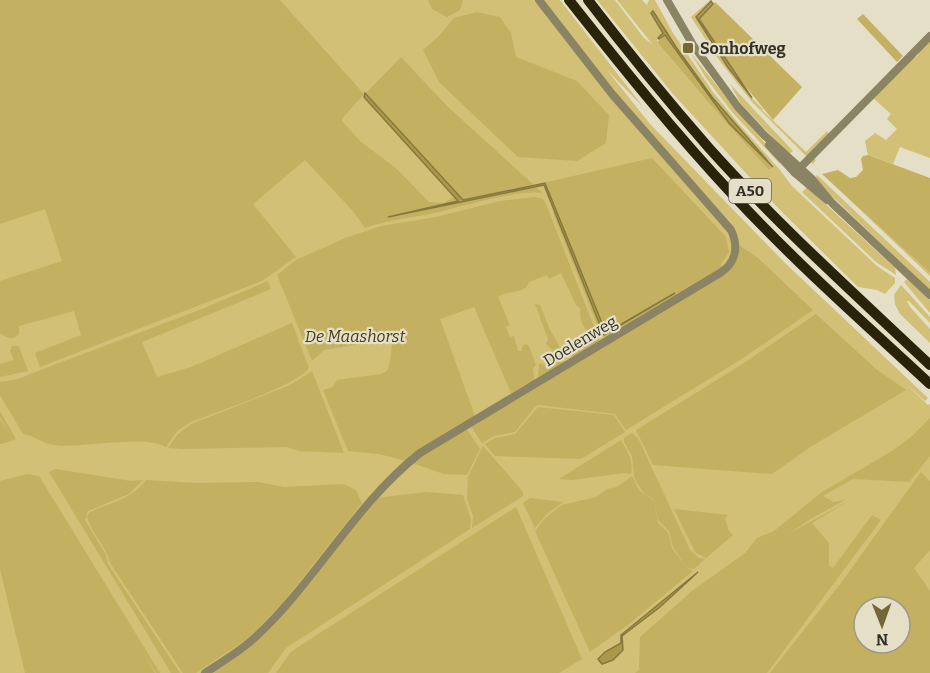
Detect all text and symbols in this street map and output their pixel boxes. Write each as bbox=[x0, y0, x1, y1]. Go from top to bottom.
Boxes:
place label: Sonhofweg bbox=[700, 39, 786, 58]
marker: Sonhofweg bbox=[681, 41, 695, 55]
road number: A50 bbox=[729, 179, 771, 203]
street label: Doelenweg bbox=[540, 312, 620, 370]
park label: De Maashorst bbox=[305, 327, 405, 346]
north arrow bbox=[852, 595, 912, 655]
text: N bbox=[876, 630, 889, 649]

